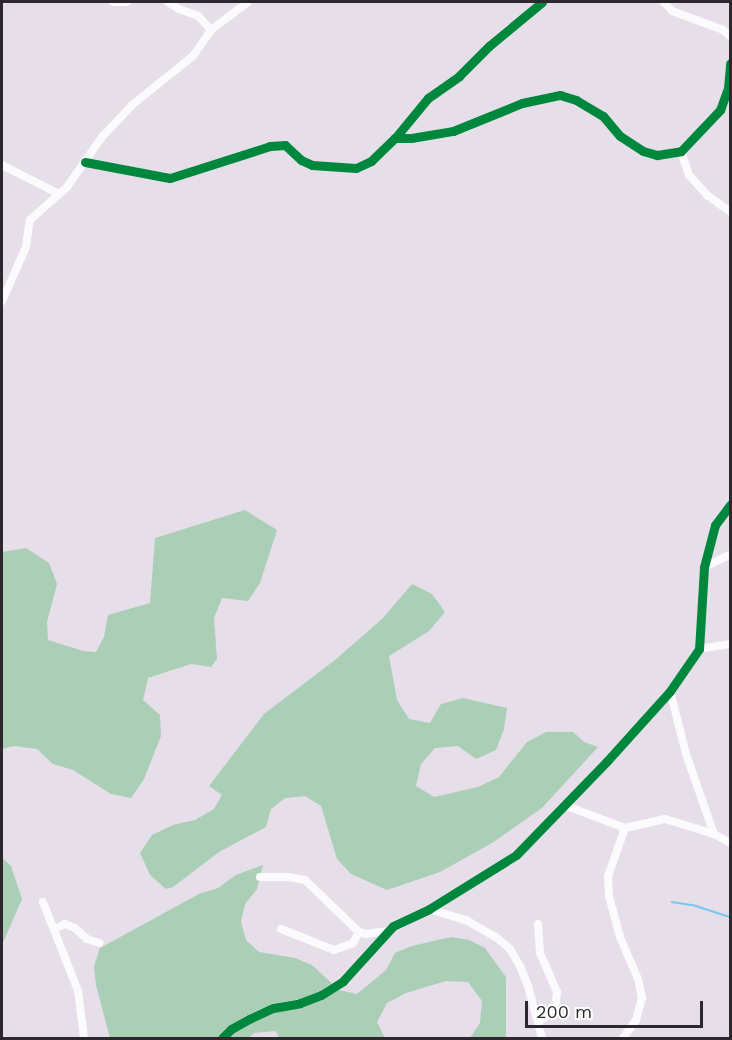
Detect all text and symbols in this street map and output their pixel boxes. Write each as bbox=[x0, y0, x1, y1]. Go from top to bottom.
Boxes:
scale bar bbox=[528, 989, 706, 1027]
text: 200 m bbox=[536, 1001, 592, 1022]

